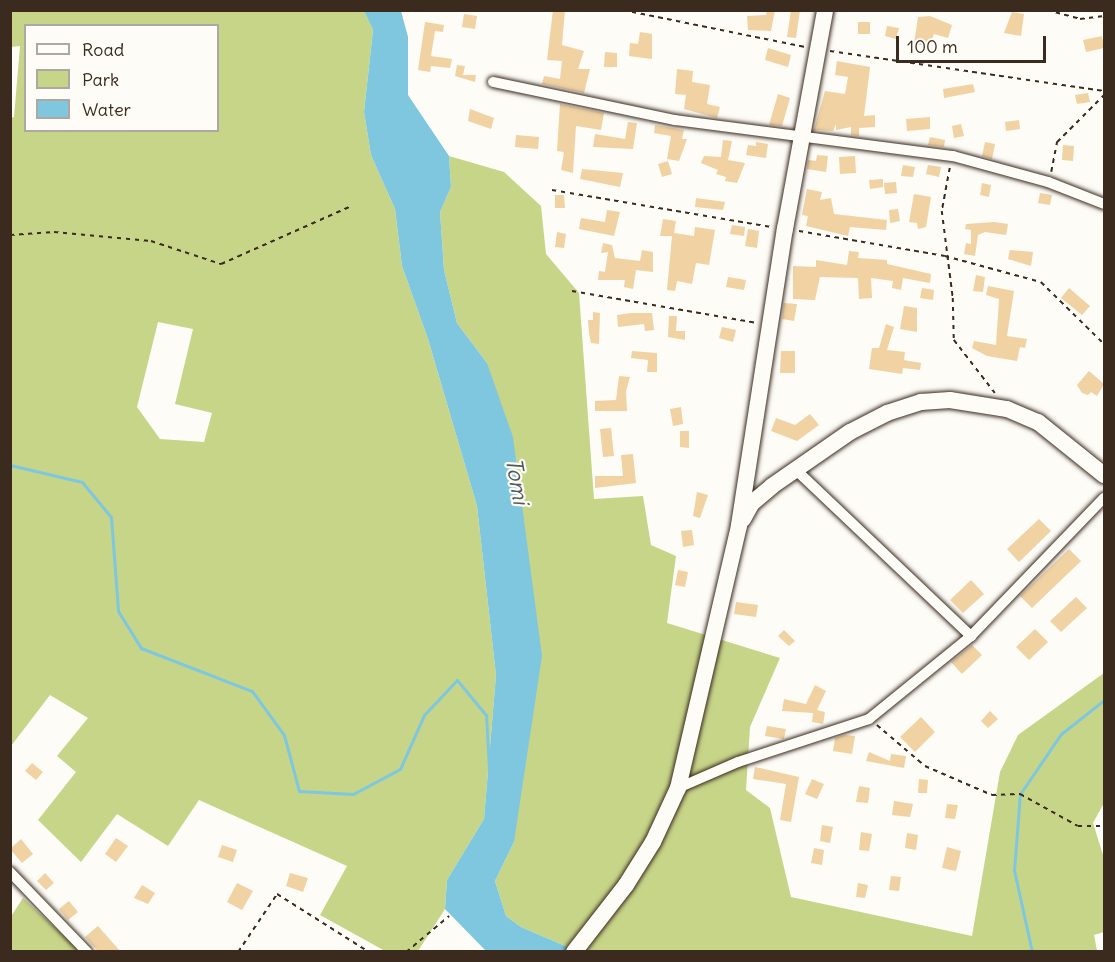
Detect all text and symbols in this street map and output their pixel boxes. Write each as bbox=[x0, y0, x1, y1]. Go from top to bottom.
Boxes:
legend bbox=[24, 24, 219, 132]
scale bar bbox=[899, 24, 1049, 62]
text: 100 m bbox=[907, 35, 958, 58]
text: Road bbox=[82, 38, 124, 61]
text: Park bbox=[82, 68, 119, 91]
text: Water bbox=[82, 98, 131, 121]
water label: Tomi bbox=[500, 456, 534, 506]

